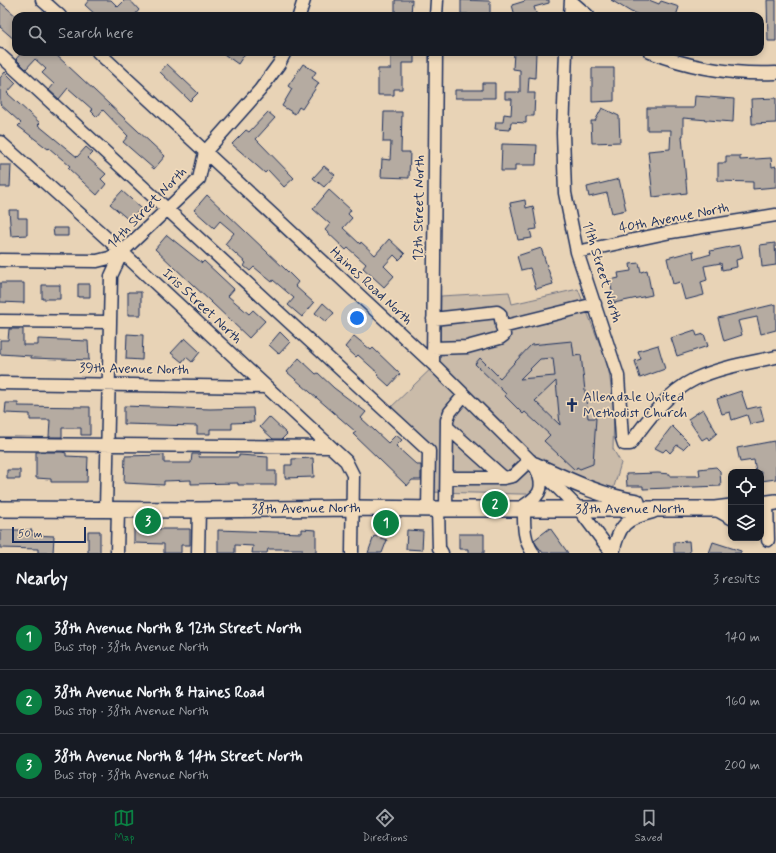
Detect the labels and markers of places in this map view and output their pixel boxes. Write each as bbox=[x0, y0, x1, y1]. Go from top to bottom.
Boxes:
place label: Allendale United Methodist Church bbox=[583, 388, 688, 422]
church icon: Allendale United Methodist Church bbox=[564, 397, 580, 413]
pin: 2 bbox=[482, 489, 508, 519]
pin: 3 bbox=[135, 506, 161, 536]
pin: 1 bbox=[373, 508, 399, 538]

